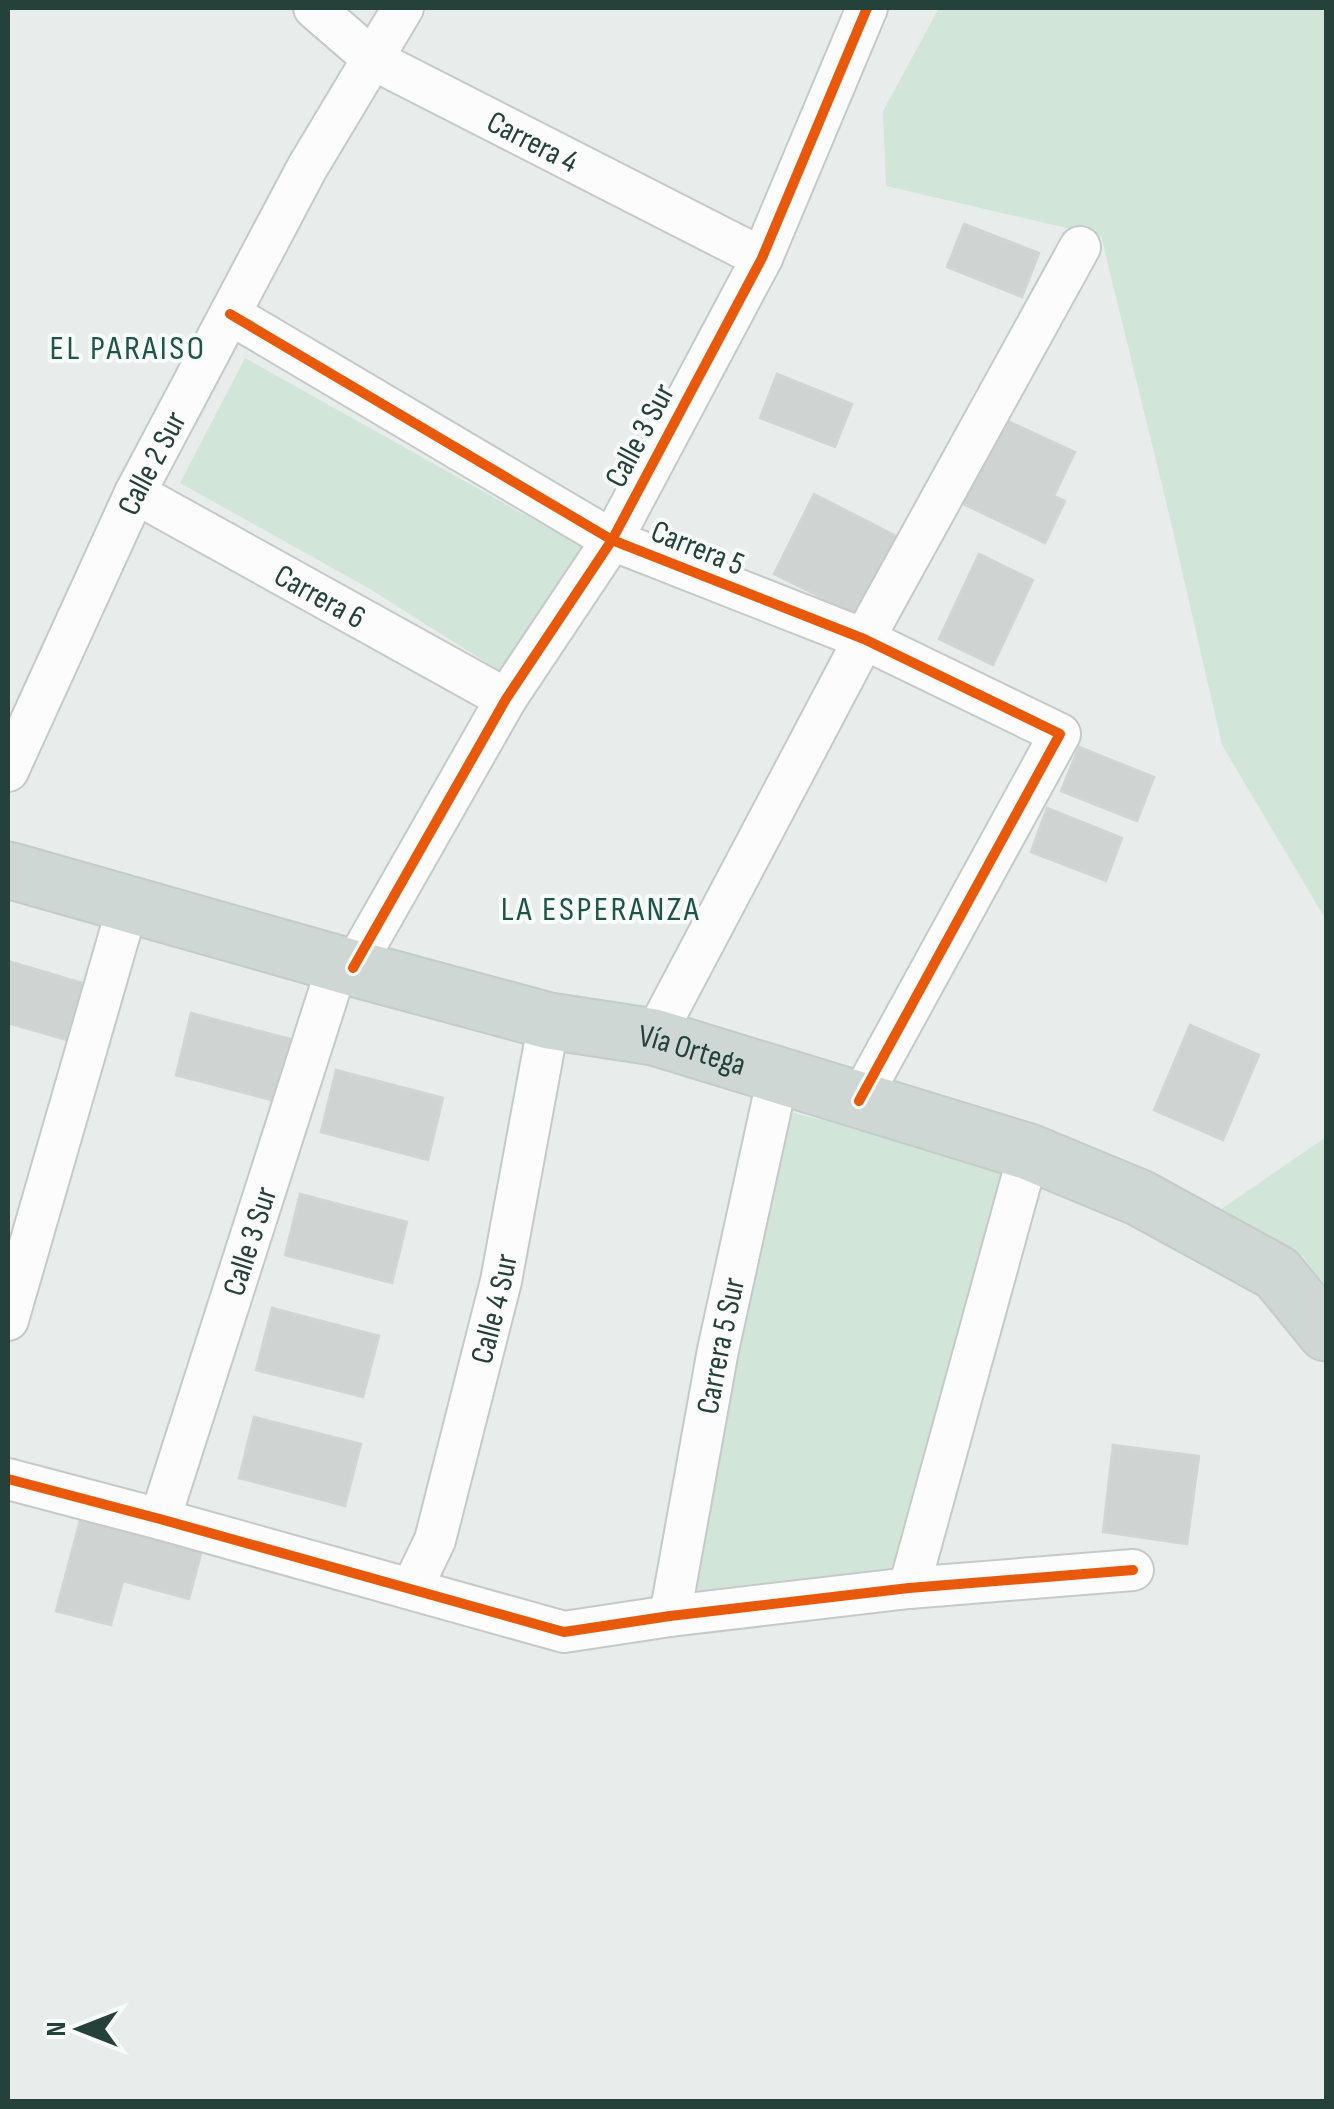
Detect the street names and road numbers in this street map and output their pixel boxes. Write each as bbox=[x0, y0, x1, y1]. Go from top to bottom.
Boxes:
street label: Carrera 4 bbox=[480, 103, 585, 182]
street label: Calle 3 Sur bbox=[597, 377, 684, 494]
street label: Calle 2 Sur bbox=[110, 405, 196, 521]
street label: Carrera 5 bbox=[645, 512, 750, 585]
street label: Carrera 6 bbox=[267, 556, 372, 638]
street label: Vía Ortega bbox=[636, 1017, 750, 1085]
street label: Calle 3 Sur bbox=[215, 1182, 286, 1301]
street label: Calle 4 Sur bbox=[463, 1251, 527, 1368]
street label: Carrera 5 Sur bbox=[689, 1274, 754, 1417]

